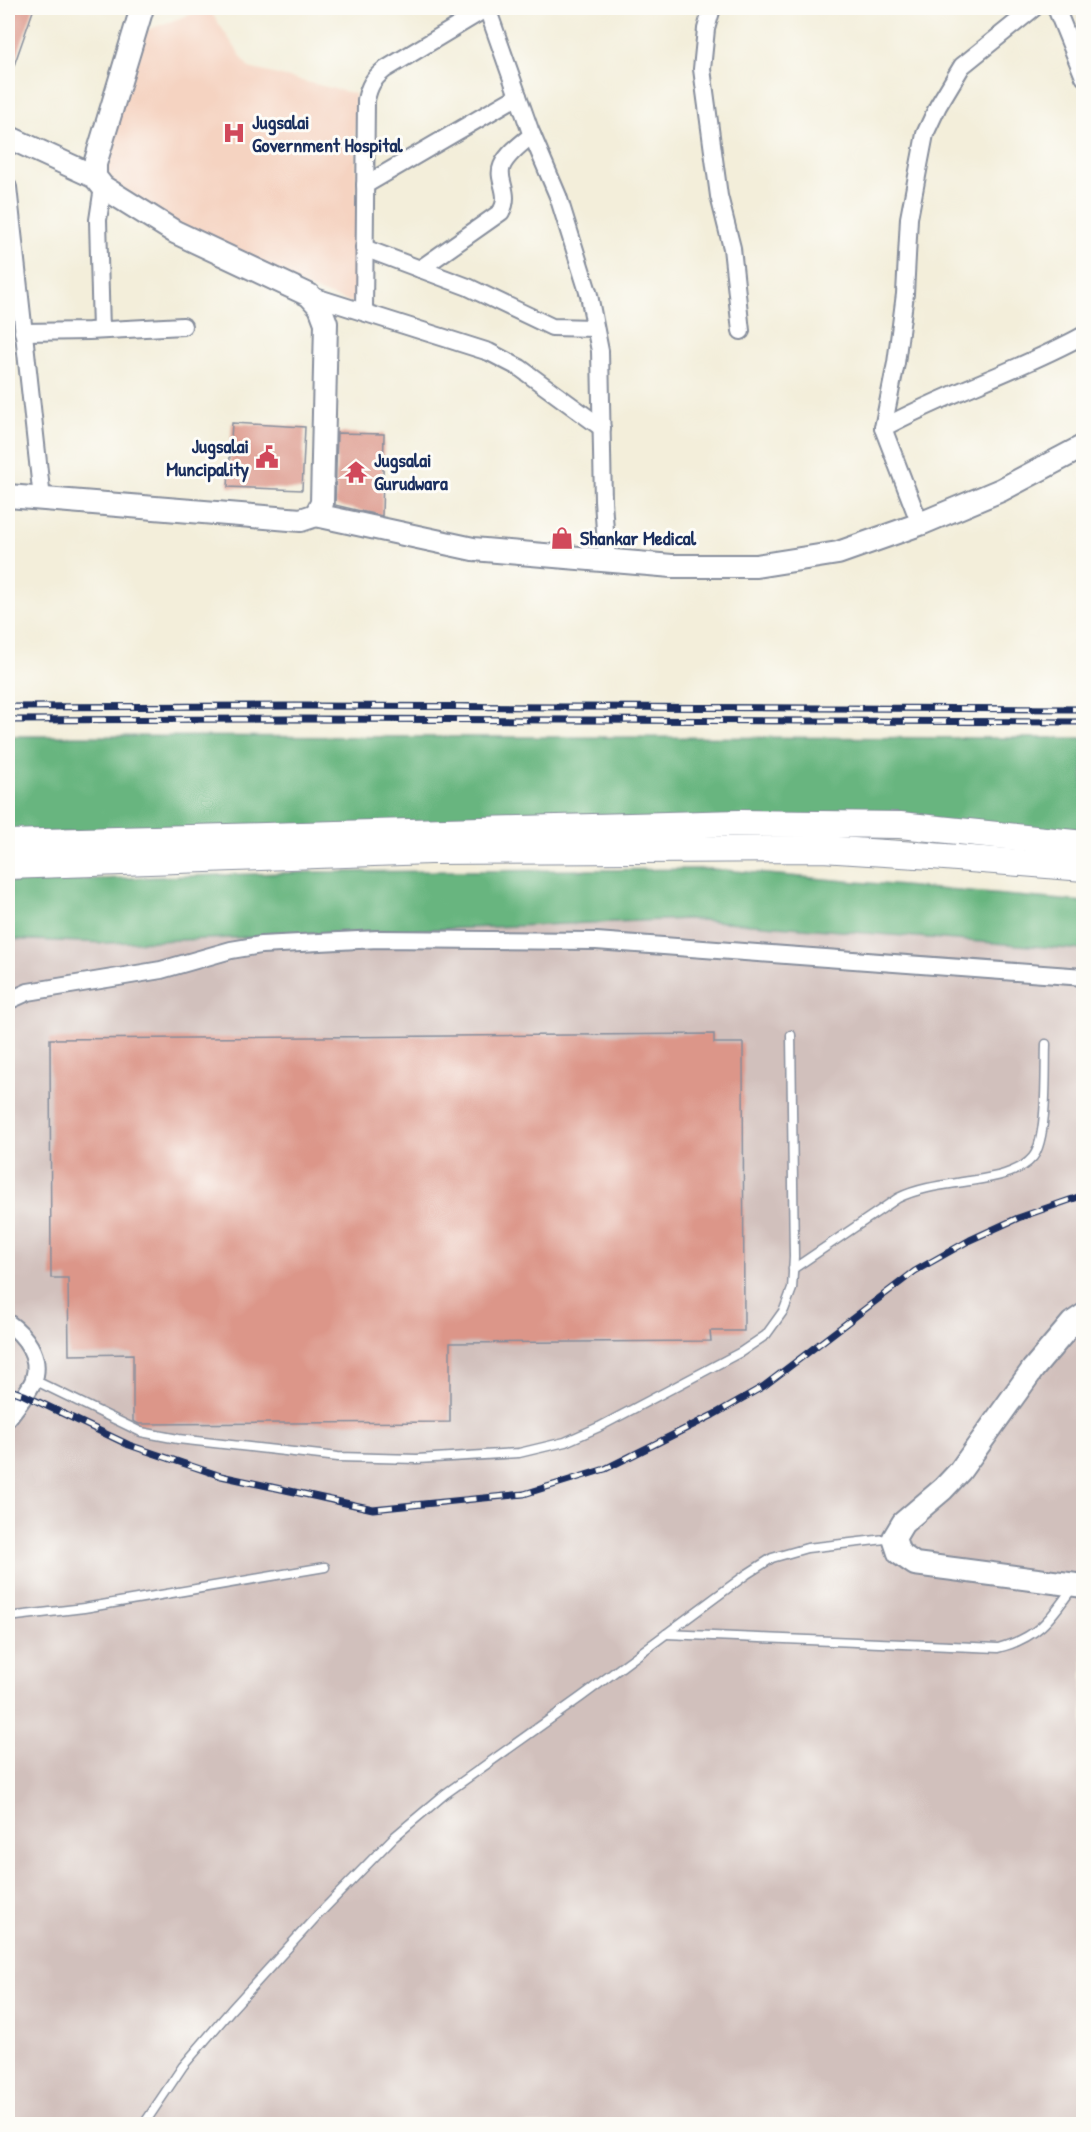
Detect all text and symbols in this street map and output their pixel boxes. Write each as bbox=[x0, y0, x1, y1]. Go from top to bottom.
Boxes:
place label: Jugsalai Government Hospital bbox=[252, 108, 403, 159]
hospital icon: Jugsalai Government Hospital bbox=[221, 120, 247, 146]
place label: Jugsalai Muncipality bbox=[166, 432, 250, 483]
public building icon: Jugsalai Muncipality bbox=[254, 444, 280, 470]
place label: Jugsalai Gurudwara bbox=[374, 446, 448, 496]
temple icon: Jugsalai Gurudwara bbox=[343, 459, 369, 485]
place label: Shankar Medical bbox=[580, 524, 697, 551]
shop icon: Shankar Medical bbox=[549, 525, 575, 551]

